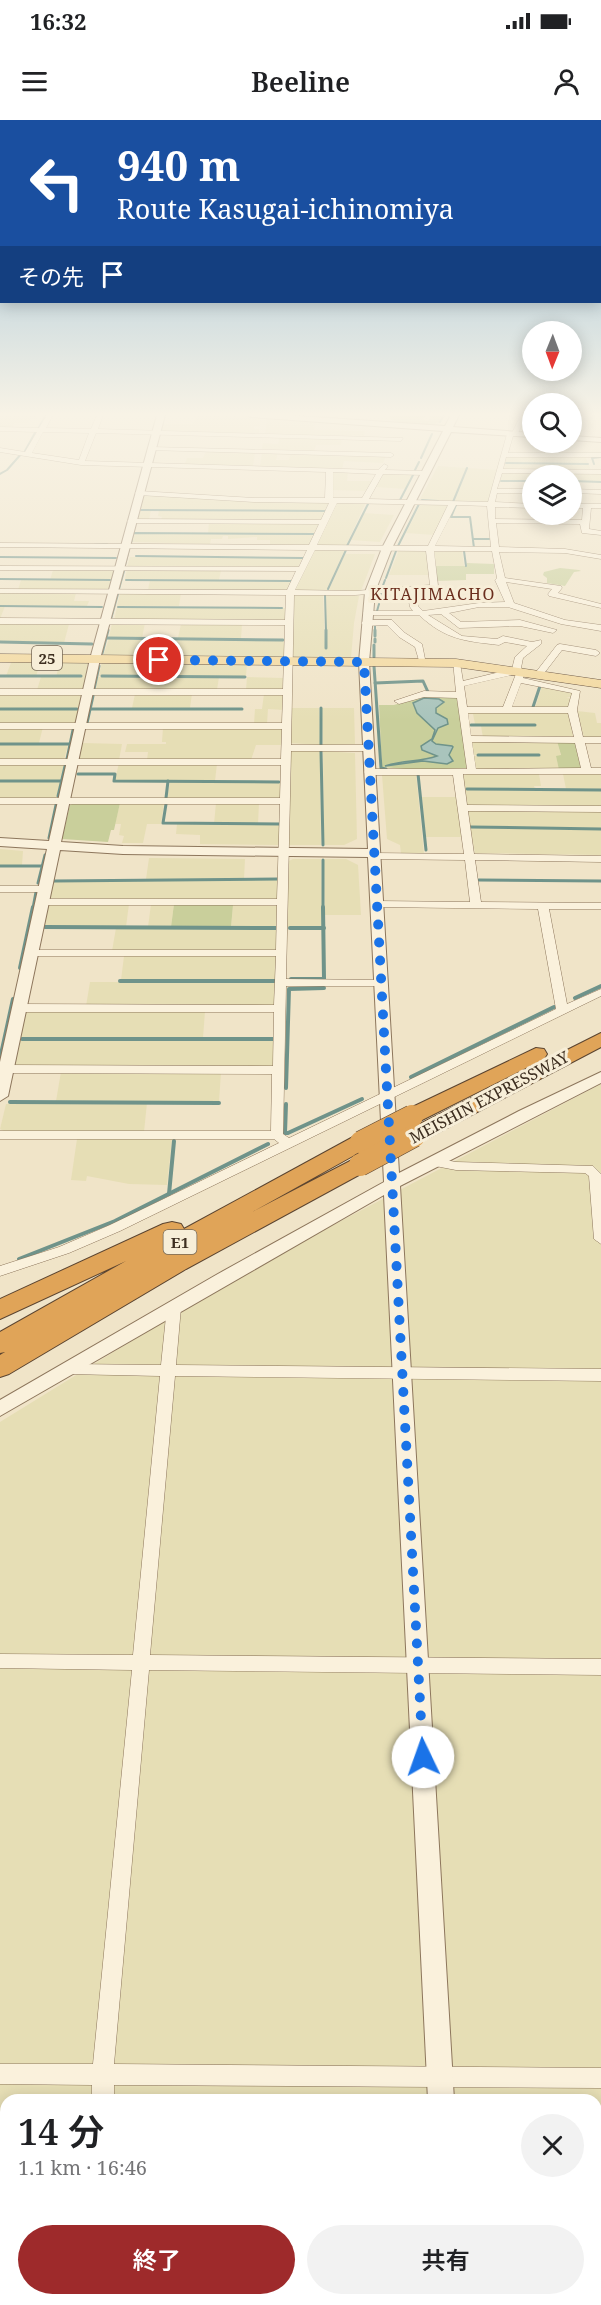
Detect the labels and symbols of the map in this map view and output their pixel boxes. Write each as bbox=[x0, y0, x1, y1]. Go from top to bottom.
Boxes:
north arrow bbox=[522, 321, 582, 381]
district label: KITAJIMACHO bbox=[370, 583, 496, 605]
pin bbox=[133, 634, 184, 685]
road number: 25 bbox=[32, 646, 62, 670]
street label: MEISHIN EXPRESSWAY bbox=[405, 1045, 574, 1149]
road number: E1 bbox=[164, 1230, 196, 1254]
position arrow bbox=[391, 1725, 455, 1789]

